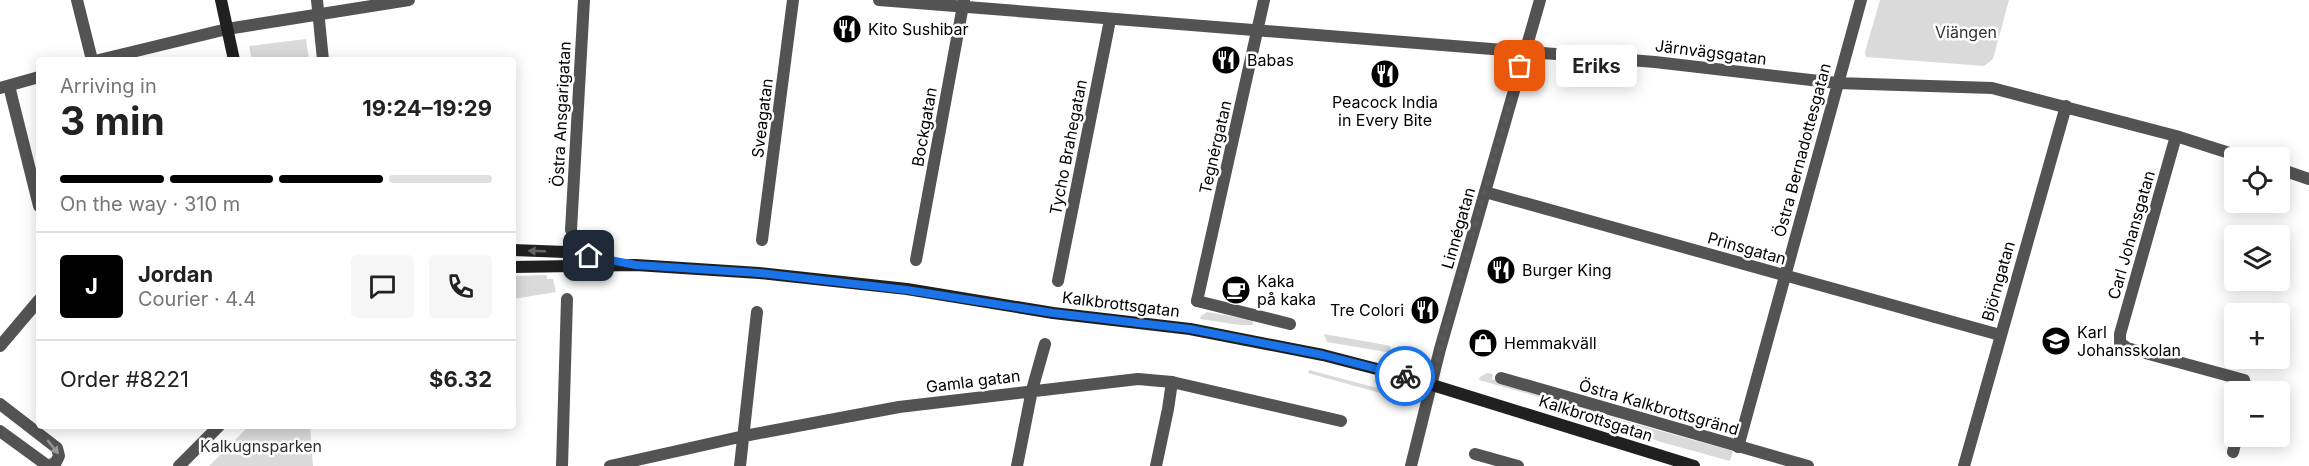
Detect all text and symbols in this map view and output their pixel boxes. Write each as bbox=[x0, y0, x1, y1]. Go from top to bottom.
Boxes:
restaurant icon: Kito Sushibar bbox=[831, 13, 863, 45]
place label: Kito Sushibar bbox=[868, 19, 969, 39]
park label: Viängen bbox=[1935, 22, 1997, 42]
street label: Järnvägsgatan bbox=[1654, 35, 1768, 69]
pin bbox=[1494, 40, 1545, 91]
street label: Östra Ansgarigatan bbox=[547, 41, 575, 187]
restaurant icon: Babas bbox=[1210, 44, 1242, 76]
callout: Eriks bbox=[1556, 45, 1637, 87]
icon: bag bbox=[1503, 49, 1536, 82]
place label: Babas bbox=[1247, 50, 1294, 70]
text: Eriks bbox=[1572, 54, 1621, 78]
restaurant icon: Peacock India in Every Bite bbox=[1369, 58, 1401, 90]
street label: Östra Bernadottesgatan bbox=[1769, 61, 1835, 239]
text: Arriving in bbox=[60, 74, 157, 98]
street label: Sveagatan bbox=[747, 77, 777, 159]
street label: Tycho Brahegatan bbox=[1045, 78, 1091, 216]
street label: Bockgatan bbox=[907, 86, 941, 168]
place label: Peacock India in Every Bite bbox=[1332, 92, 1438, 130]
text: 19:24–19:29 bbox=[362, 95, 492, 121]
text: 3 min bbox=[60, 97, 165, 144]
street label: Tegnérgatan bbox=[1195, 98, 1235, 196]
map controls bbox=[2224, 147, 2290, 447]
button: locate bbox=[2224, 147, 2290, 213]
street label: Carl Johansgatan bbox=[2103, 168, 2159, 302]
street label: Linnégatan bbox=[1437, 185, 1479, 271]
text: On the way · 310 m bbox=[60, 192, 240, 216]
button: layers bbox=[2224, 225, 2290, 291]
street label: Prinsgatan bbox=[1705, 227, 1789, 269]
pin bbox=[563, 230, 614, 281]
icon: home bbox=[572, 239, 605, 272]
street label: Björngatan bbox=[1977, 239, 2019, 323]
one-way arrow bbox=[528, 246, 547, 255]
restaurant icon: Burger King bbox=[1485, 254, 1517, 286]
button: chat bbox=[351, 255, 414, 318]
button: phone bbox=[429, 255, 492, 318]
place label: Burger King bbox=[1522, 260, 1612, 280]
text: Jordan bbox=[138, 261, 213, 287]
place label: Kaka på kaka bbox=[1257, 271, 1316, 309]
text: J bbox=[85, 273, 98, 299]
cafe icon: Kaka på kaka bbox=[1220, 274, 1252, 306]
text: Courier · 4.4 bbox=[138, 287, 256, 311]
street label: Kalkbrottsgatan bbox=[1061, 287, 1181, 321]
restaurant icon: Tre Colori bbox=[1409, 294, 1441, 326]
place label: Tre Colori bbox=[1330, 300, 1404, 320]
button: + bbox=[2224, 303, 2290, 369]
place label: Karl Johansskolan bbox=[2077, 322, 2181, 360]
school or university icon: Karl Johansskolan bbox=[2040, 325, 2072, 357]
shop icon: Hemmakväll bbox=[1467, 327, 1499, 359]
place label: Hemmakväll bbox=[1504, 333, 1597, 353]
courier bbox=[1375, 346, 1435, 406]
icon: bike bbox=[1389, 360, 1422, 393]
street label: Gamla gatan bbox=[925, 365, 1021, 397]
text: Order #8221 bbox=[60, 366, 189, 392]
text: $6.32 bbox=[429, 366, 492, 392]
street label: Östra Kalkbrottsgränd bbox=[1577, 375, 1741, 439]
button: − bbox=[2224, 381, 2290, 447]
street label: Kalkbrottsgatan bbox=[1537, 390, 1655, 446]
park label: Kalkugnsparken bbox=[200, 436, 322, 456]
one-way arrow bbox=[46, 439, 59, 455]

